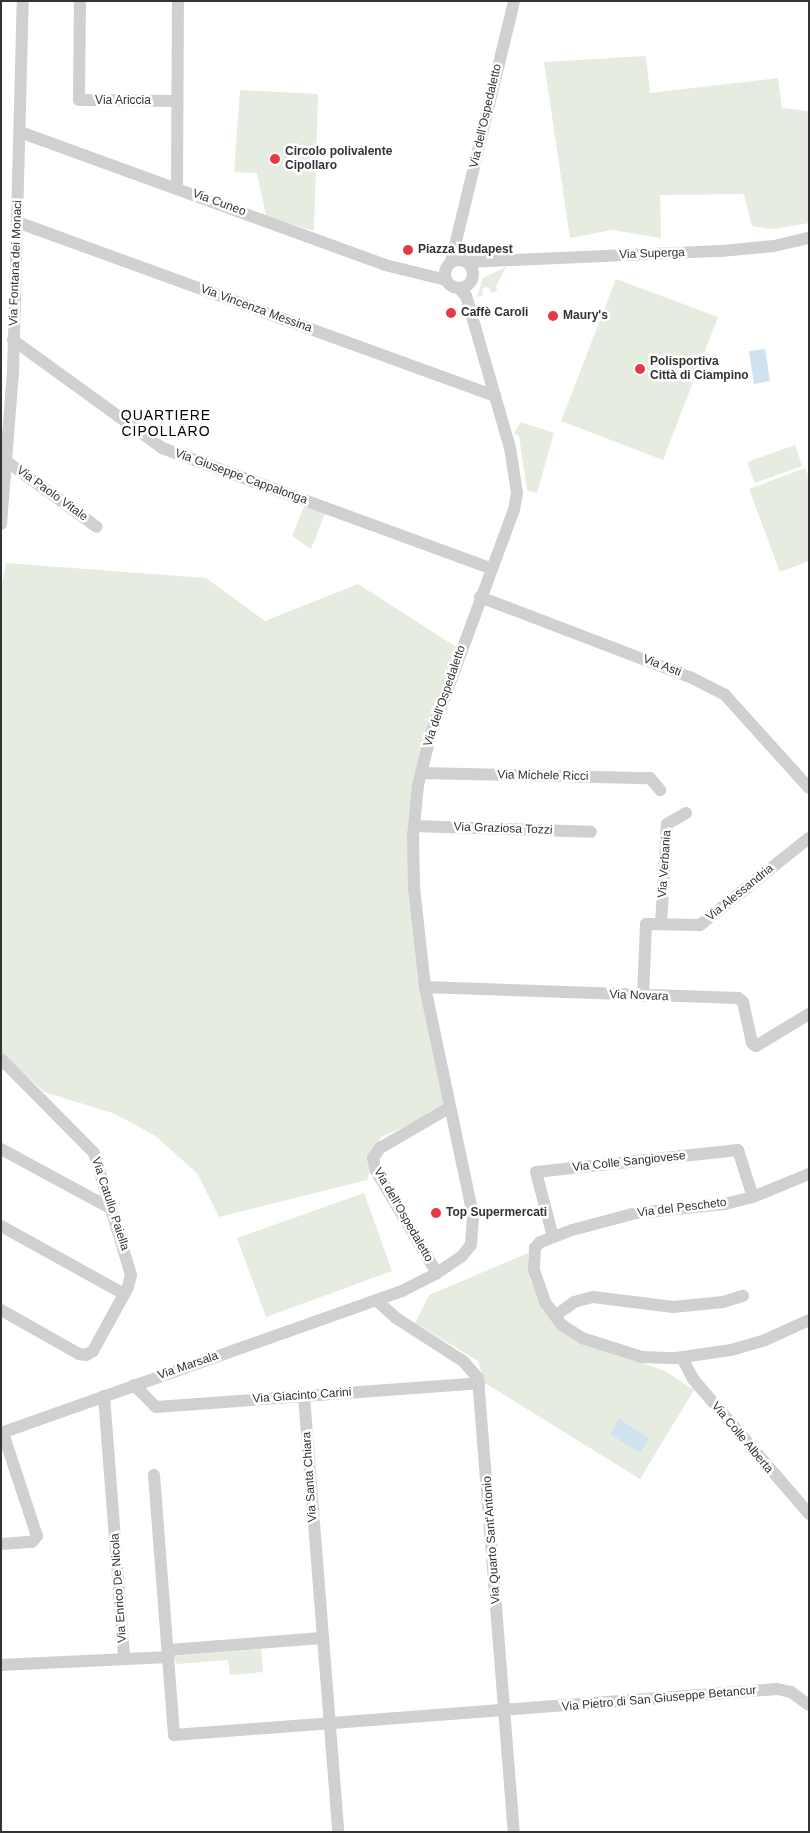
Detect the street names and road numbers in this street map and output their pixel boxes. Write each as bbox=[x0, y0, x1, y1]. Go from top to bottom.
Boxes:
street label: Via dell'Ospedaletto bbox=[467, 63, 505, 169]
street label: Via Ariccia bbox=[95, 94, 151, 108]
street label: Via Cuneo bbox=[190, 187, 248, 219]
street label: Via Fontana dei Monaci bbox=[7, 200, 25, 326]
street label: Via Superga bbox=[619, 246, 685, 262]
street label: Via Vincenza Messina bbox=[198, 282, 314, 336]
street label: Via Giuseppe Cappalonga bbox=[173, 446, 309, 508]
street label: Via Paolo Vitale bbox=[14, 463, 90, 525]
street label: Via dell'Ospedaletto bbox=[421, 643, 469, 749]
street label: Via Asti bbox=[641, 652, 683, 680]
street label: Via Michele Ricci bbox=[497, 768, 589, 784]
street label: Via Graziosa Tozzi bbox=[453, 820, 553, 838]
street label: Via Verbania bbox=[655, 830, 675, 898]
street label: Via Alessandria bbox=[703, 861, 777, 925]
street label: Via Novara bbox=[609, 988, 669, 1004]
street label: Via Colle Sangiovese bbox=[572, 1149, 686, 1175]
street label: Via Catullo Paiella bbox=[88, 1156, 132, 1252]
street label: Via dell'Ospedaletto bbox=[370, 1165, 436, 1265]
street label: Via del Pescheto bbox=[637, 1195, 727, 1221]
street label: Via Marsala bbox=[156, 1349, 220, 1383]
street label: Via Giacinto Carini bbox=[252, 1385, 352, 1407]
street label: Via Colle Alberta bbox=[708, 1399, 776, 1477]
street label: Via Santa Chiara bbox=[300, 1431, 320, 1523]
street label: Via Quarto Sant'Antonio bbox=[480, 1476, 504, 1604]
street label: Via Enrico De Nicola bbox=[108, 1533, 130, 1643]
street label: Via Pietro di San Giuseppe Betancur bbox=[561, 1683, 757, 1715]

